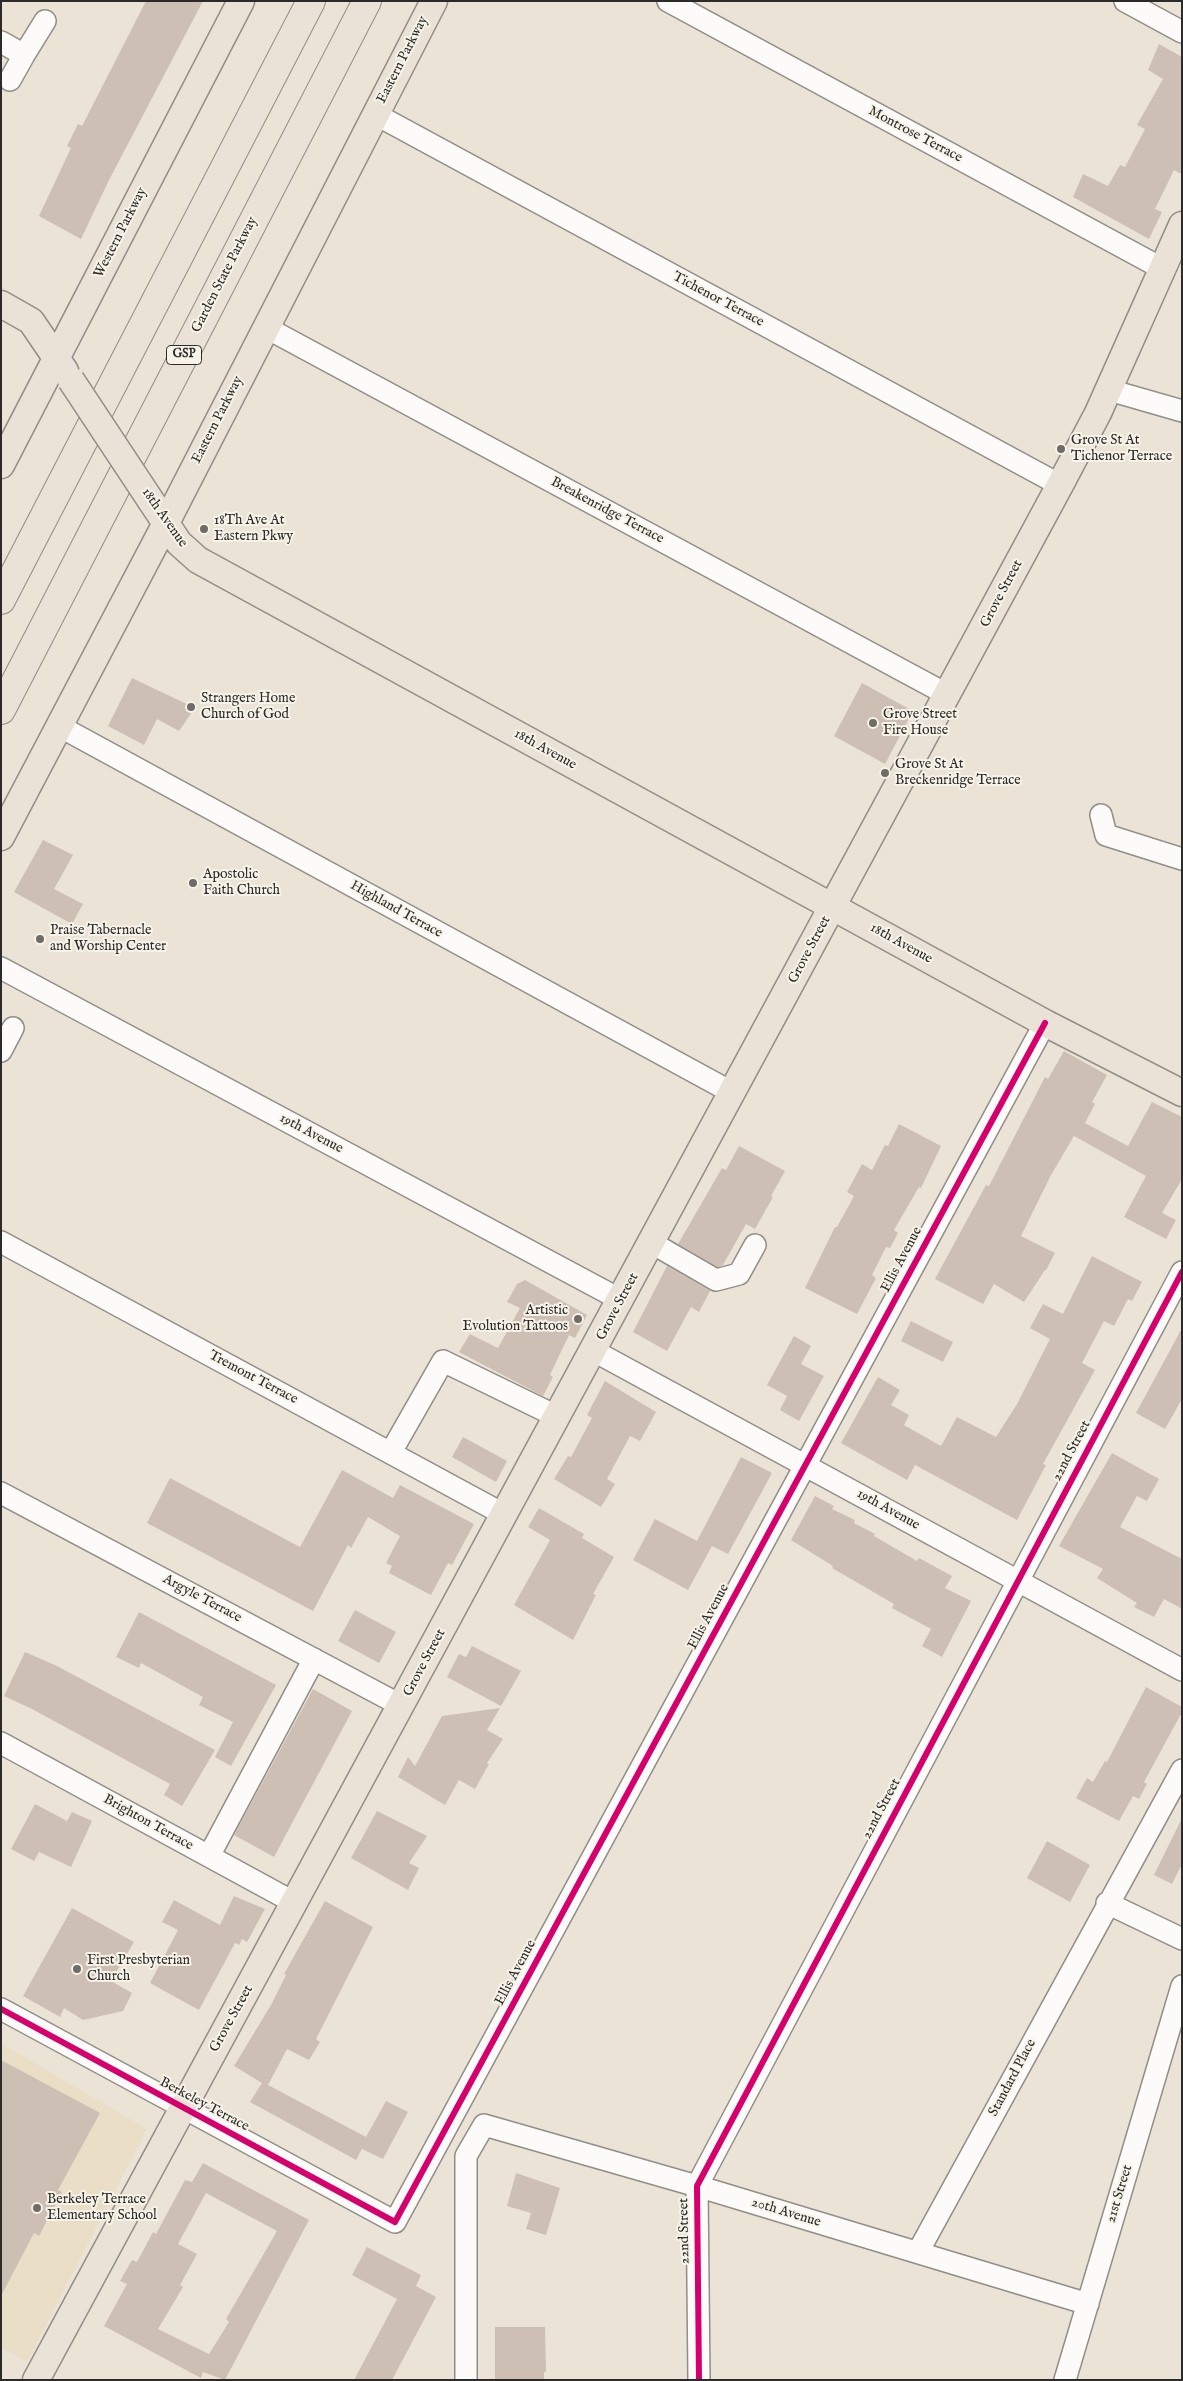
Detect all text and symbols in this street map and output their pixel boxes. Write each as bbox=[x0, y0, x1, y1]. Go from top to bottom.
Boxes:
street label: Eastern Parkway bbox=[374, 13, 432, 107]
street label: Montrose Terrace bbox=[865, 103, 965, 167]
street label: Western Parkway bbox=[91, 185, 151, 281]
street label: Garden State Parkway bbox=[189, 214, 261, 336]
street label: Tichenor Terrace bbox=[669, 269, 767, 331]
road number: GSP bbox=[166, 346, 202, 364]
street label: Eastern Parkway bbox=[189, 373, 247, 467]
place label: Grove St At Tichenor Terrace bbox=[1071, 433, 1172, 466]
marker: Grove St At Tichenor Terrace bbox=[1055, 443, 1067, 455]
street label: Breakenridge Terrace bbox=[548, 474, 666, 548]
street label: 18th Avenue bbox=[137, 485, 191, 551]
place label: 18Th Ave At Eastern Pkwy bbox=[214, 513, 293, 546]
marker: 18Th Ave At Eastern Pkwy bbox=[198, 523, 210, 535]
street label: Grove Street bbox=[977, 557, 1027, 631]
place label: Strangers Home Church of God bbox=[201, 691, 295, 724]
marker: Strangers Home Church of God bbox=[185, 701, 197, 713]
place label: Grove Street Fire House bbox=[883, 707, 957, 740]
marker: Grove Street Fire House bbox=[867, 717, 879, 729]
street label: 18th Avenue bbox=[511, 726, 579, 774]
place label: Grove St At Breckenridge Terrace bbox=[895, 757, 1021, 790]
marker: Grove St At Breckenridge Terrace bbox=[879, 767, 891, 779]
place label: Apostolic Faith Church bbox=[203, 867, 280, 900]
marker: Apostolic Faith Church bbox=[187, 877, 199, 889]
street label: Highland Terrace bbox=[347, 878, 445, 942]
street label: Grove Street bbox=[785, 913, 835, 987]
street label: 18th Avenue bbox=[867, 920, 935, 968]
place label: Praise Tabernacle and Worship Center bbox=[50, 923, 166, 956]
marker: Praise Tabernacle and Worship Center bbox=[34, 933, 46, 945]
street label: 19th Avenue bbox=[276, 1110, 346, 1158]
street label: Ellis Avenue bbox=[878, 1224, 926, 1296]
street label: Grove Street bbox=[593, 1270, 643, 1344]
place label: Artistic Evolution Tattoos bbox=[463, 1303, 568, 1335]
marker: Artistic Evolution Tattoos bbox=[572, 1313, 584, 1325]
street label: Tremont Terrace bbox=[206, 1347, 300, 1409]
street label: 22nd Street bbox=[1049, 1418, 1095, 1484]
street label: 19th Avenue bbox=[854, 1486, 922, 1534]
street label: Argyle Terrace bbox=[160, 1571, 244, 1627]
street label: Ellis Avenue bbox=[685, 1581, 733, 1653]
street label: Grove Street bbox=[400, 1626, 450, 1700]
street label: 22nd Street bbox=[859, 1776, 905, 1842]
street label: Brighton Terrace bbox=[100, 1791, 196, 1855]
street label: Ellis Avenue bbox=[492, 1937, 540, 2009]
place label: First Presbyterian Church bbox=[87, 1953, 190, 1985]
marker: First Presbyterian Church bbox=[71, 1963, 83, 1975]
street label: Grove Street bbox=[207, 1983, 257, 2055]
street label: Standard Place bbox=[986, 2036, 1040, 2120]
street label: Berkeley Terrace bbox=[156, 2074, 252, 2136]
street label: 21st Street bbox=[1103, 2163, 1137, 2225]
place label: Berkeley Terrace Elementary School bbox=[47, 2192, 157, 2224]
street label: 20th Avenue bbox=[749, 2195, 823, 2231]
street label: 22nd Street bbox=[676, 2198, 694, 2264]
marker: Berkeley Terrace Elementary School bbox=[31, 2202, 43, 2214]

